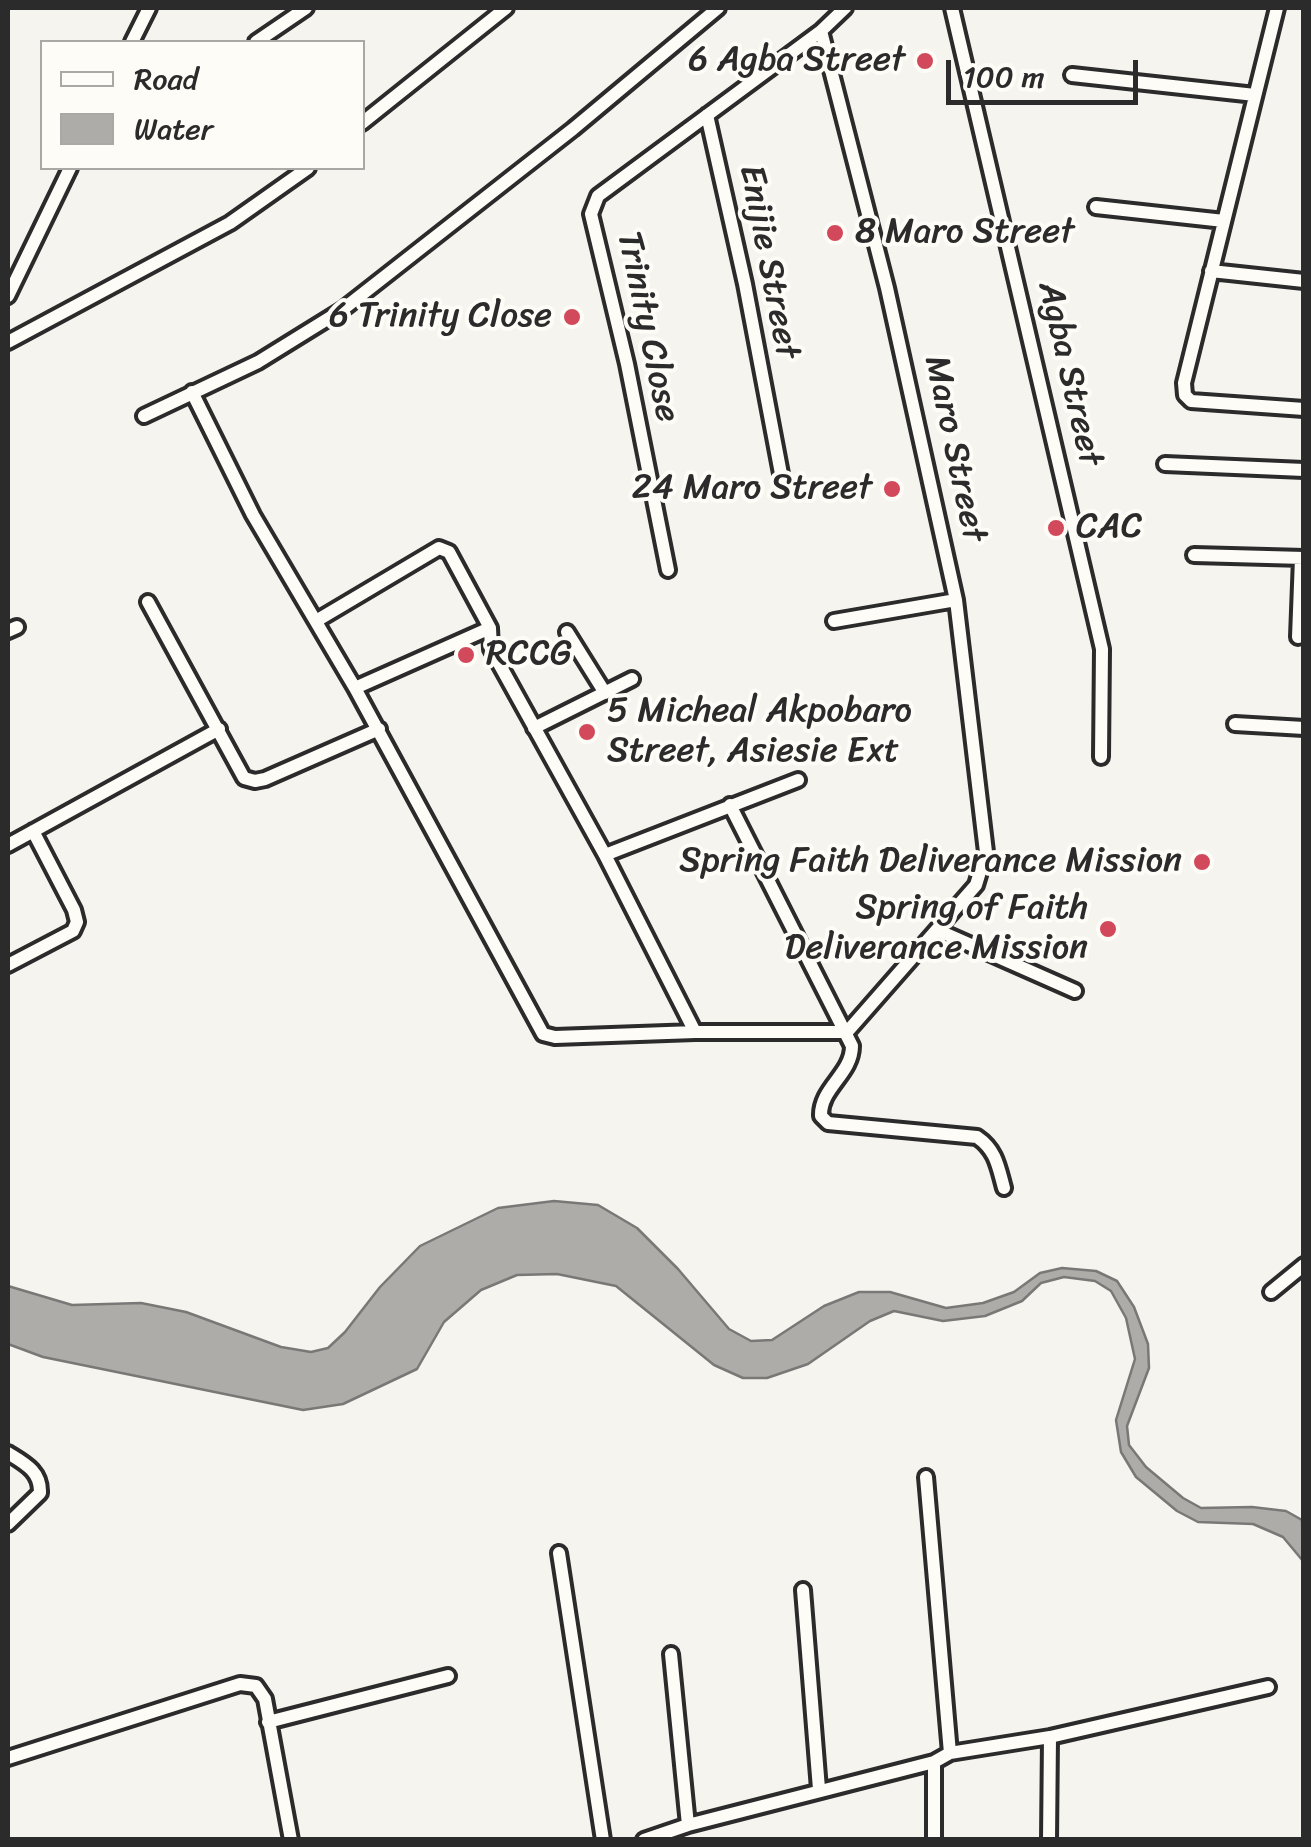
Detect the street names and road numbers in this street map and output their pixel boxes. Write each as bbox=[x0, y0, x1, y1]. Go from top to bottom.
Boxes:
street label: Enijie Street bbox=[729, 161, 807, 363]
street label: Trinity Close bbox=[606, 228, 688, 426]
street label: Agba Street bbox=[1027, 278, 1111, 470]
street label: Maro Street bbox=[914, 352, 994, 546]

